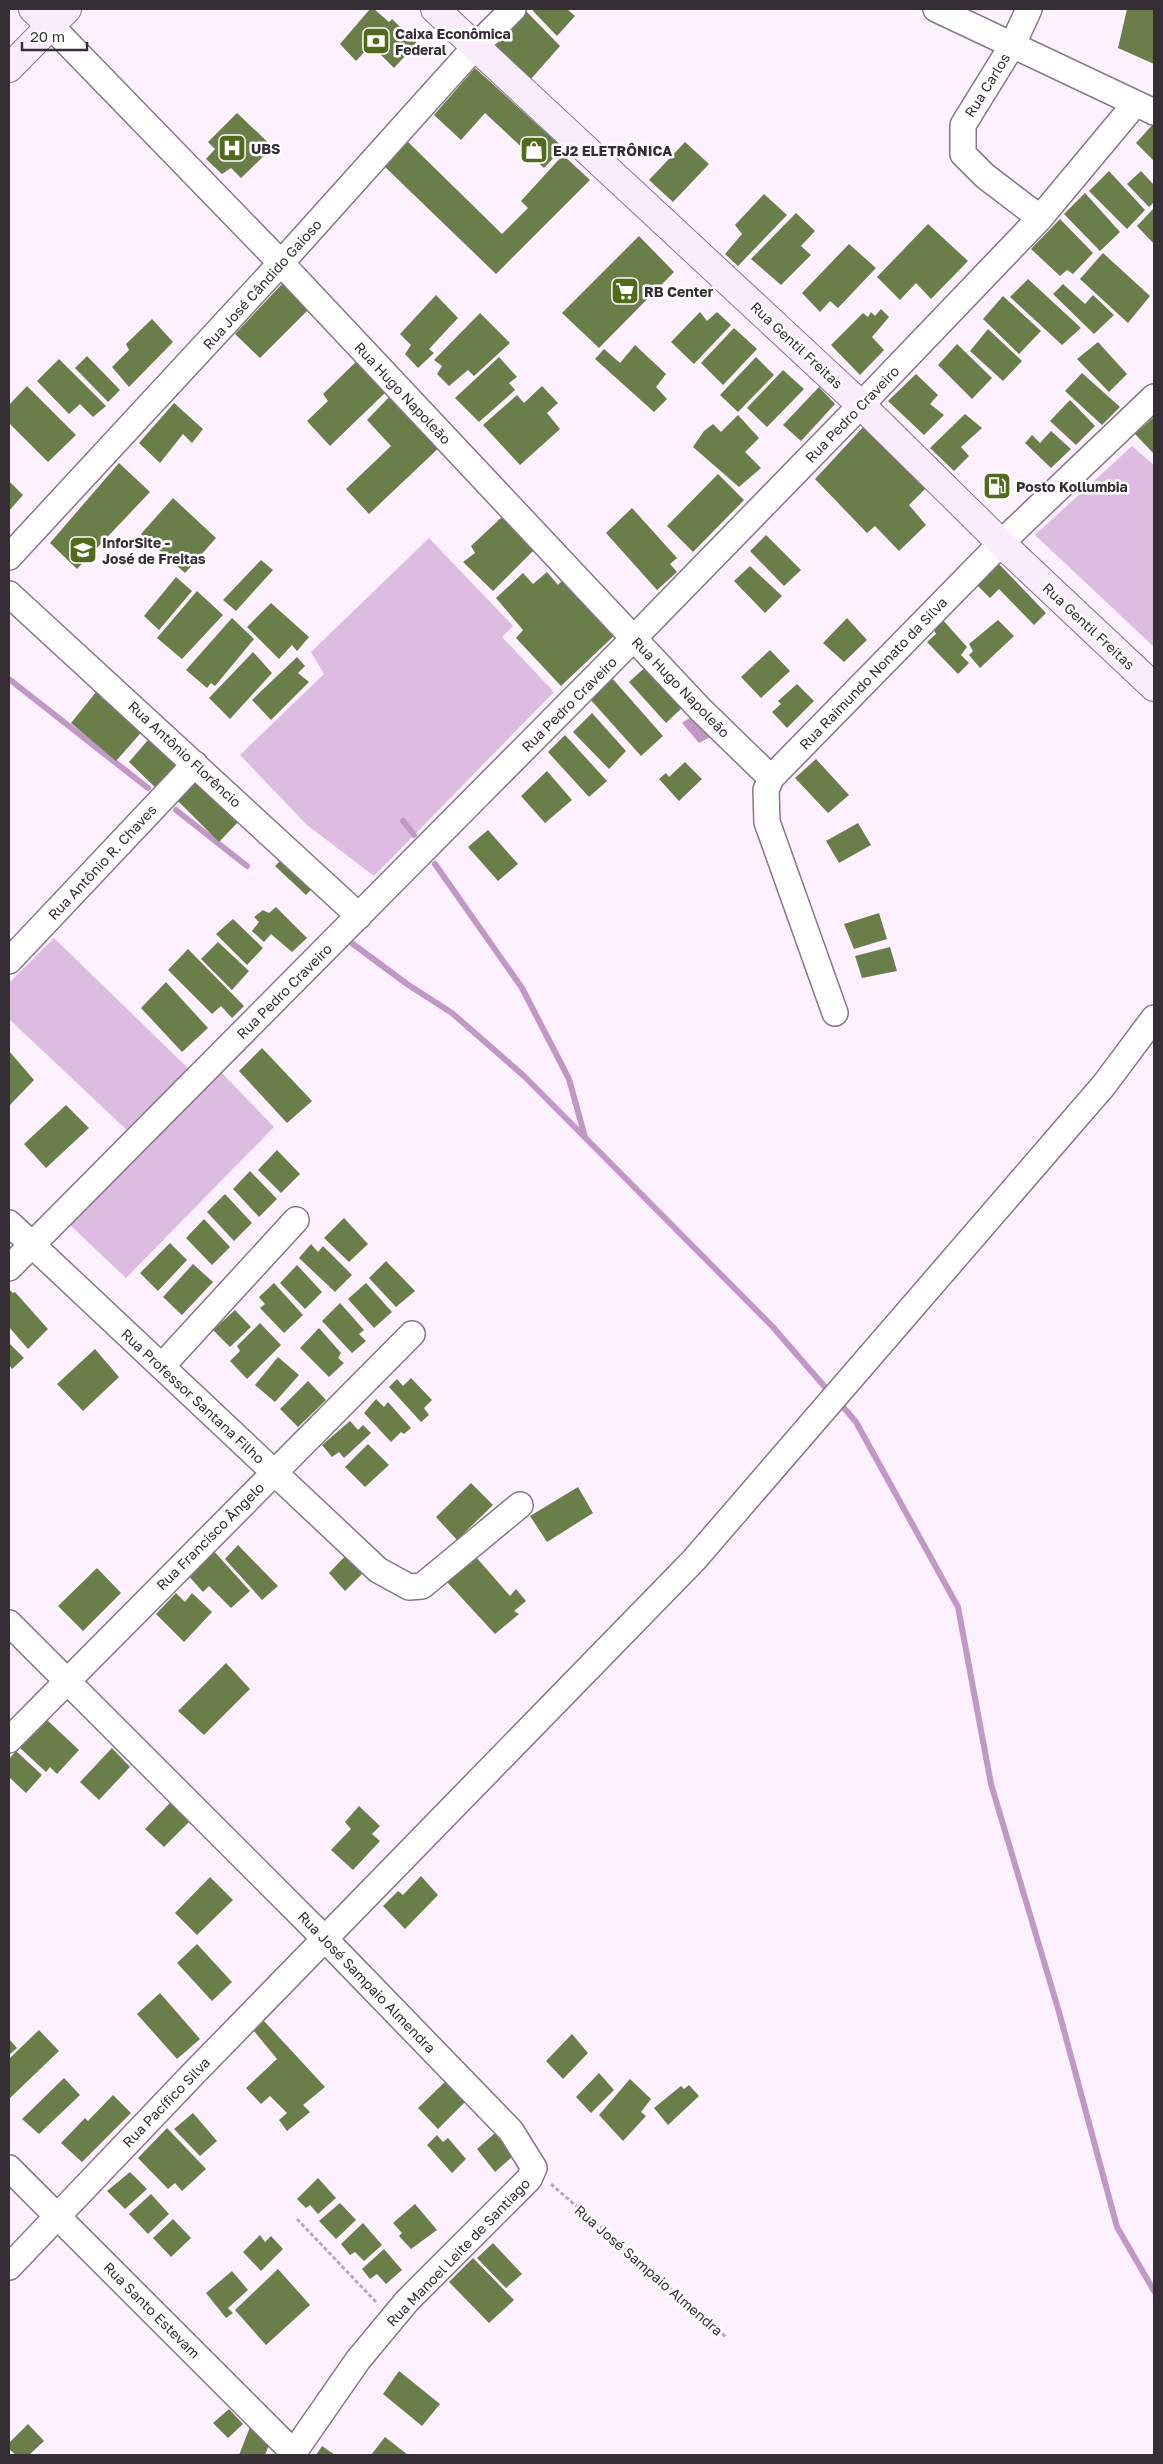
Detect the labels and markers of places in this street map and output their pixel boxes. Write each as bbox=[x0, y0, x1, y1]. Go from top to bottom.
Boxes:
place label: Caixa Econômica Federal bbox=[395, 25, 511, 58]
bank icon: Caixa Econômica Federal bbox=[361, 26, 391, 56]
hospital icon: UBS bbox=[217, 133, 247, 163]
shop icon: EJ2 ELETRÔNICA bbox=[519, 135, 549, 165]
place label: UBS bbox=[251, 140, 280, 157]
place label: EJ2 ELETRÔNICA bbox=[553, 142, 672, 159]
supermarket icon: RB Center bbox=[610, 276, 640, 306]
place label: RB Center bbox=[644, 283, 714, 300]
fuel station icon: Posto Kollumbia bbox=[982, 471, 1012, 501]
place label: Posto Kollumbia bbox=[1016, 478, 1128, 495]
place label: InforSite - José de Freitas bbox=[102, 534, 206, 567]
school or university icon: InforSite - José de Freitas bbox=[68, 535, 98, 565]

